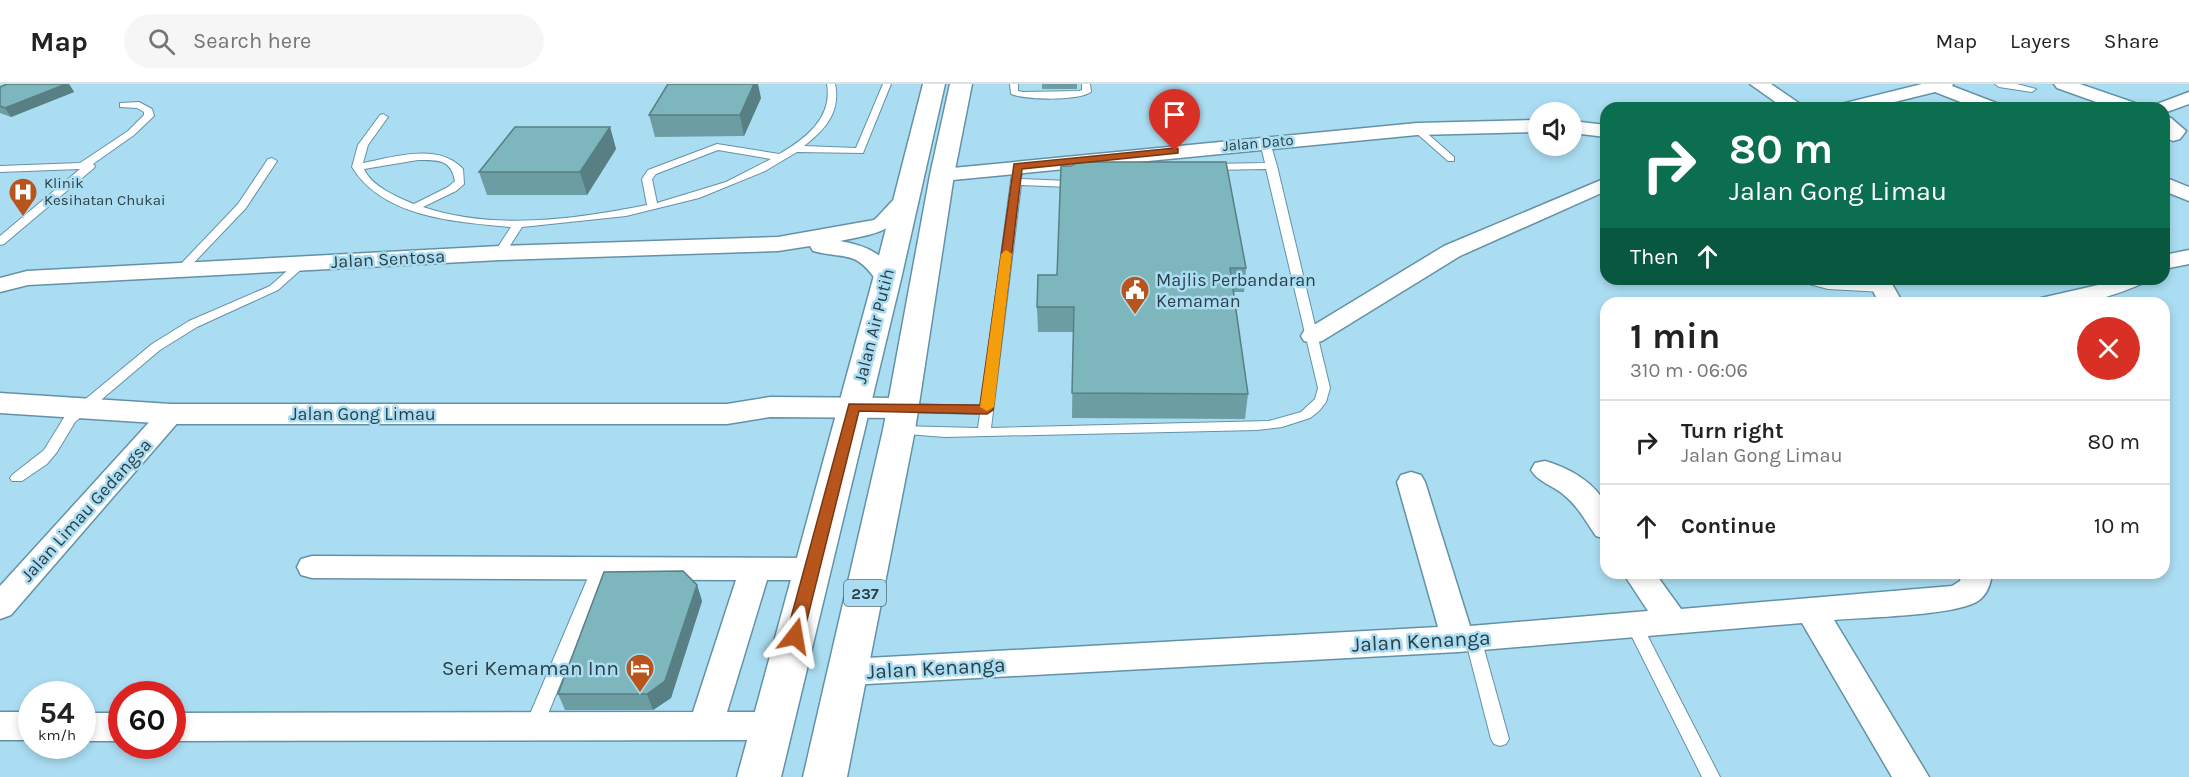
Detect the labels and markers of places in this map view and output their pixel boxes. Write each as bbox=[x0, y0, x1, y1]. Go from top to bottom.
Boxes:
pin bbox=[1149, 89, 1200, 151]
place label: Klinik Kesihatan Chukai bbox=[44, 174, 166, 209]
hospital icon: Klinik Kesihatan Chukai bbox=[7, 176, 39, 218]
place label: Majlis Perbandaran Kemaman bbox=[1156, 269, 1316, 312]
public building icon: Majlis Perbandaran Kemaman bbox=[1119, 274, 1151, 316]
hotel icon: Seri Kemaman Inn bbox=[624, 652, 656, 694]
place label: Seri Kemaman Inn bbox=[442, 656, 619, 680]

